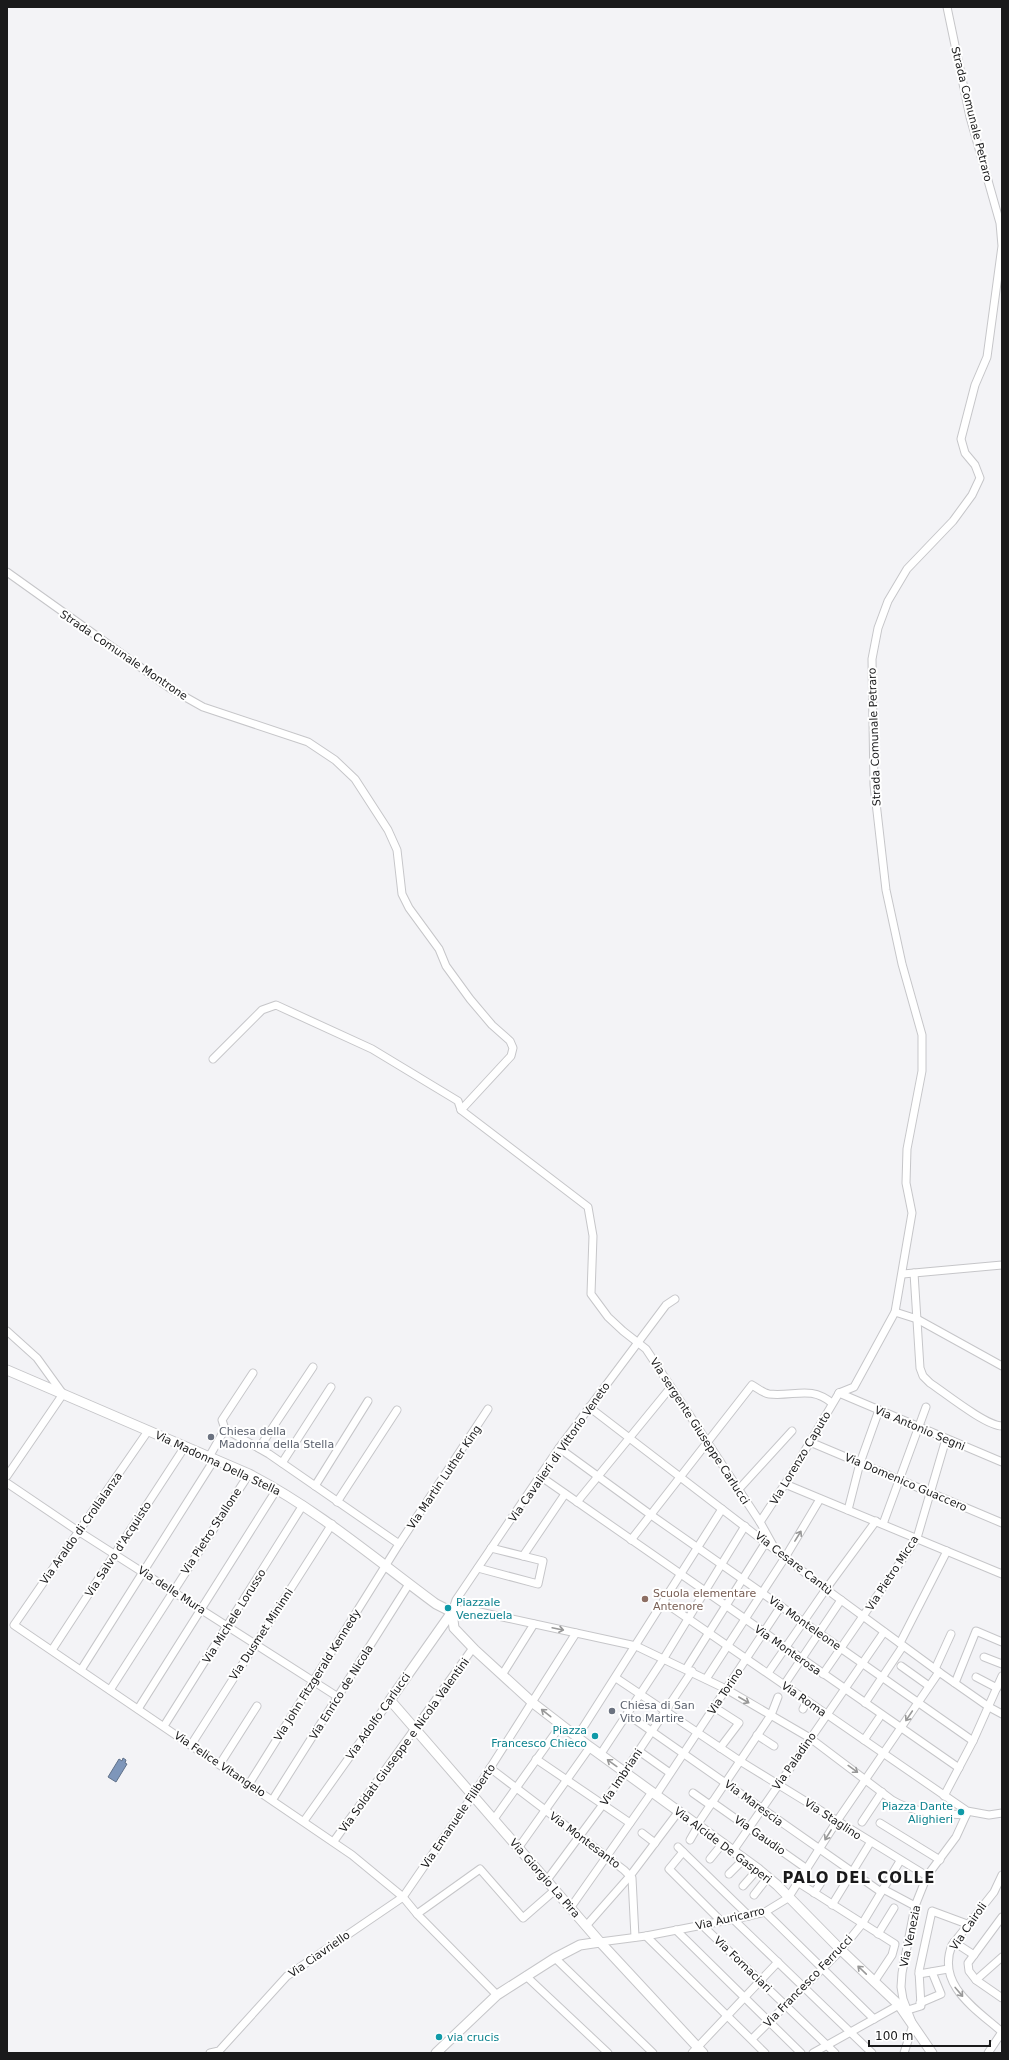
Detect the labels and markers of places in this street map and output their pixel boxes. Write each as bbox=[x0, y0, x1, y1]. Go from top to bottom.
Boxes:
place label: Chiesa della Madonna della Stella bbox=[219, 1425, 334, 1451]
marker: Chiesa della Madonna della Stella bbox=[206, 1432, 216, 1442]
place label: Scuola elementare Antenore bbox=[653, 1587, 756, 1613]
marker: Scuola elementare Antenore bbox=[640, 1594, 650, 1604]
place label: Piazzale Venezuela bbox=[456, 1596, 513, 1622]
marker: Piazzale Venezuela bbox=[443, 1603, 453, 1613]
place label: Chiesa di San Vito Martire bbox=[620, 1699, 695, 1725]
marker: Chiesa di San Vito Martire bbox=[607, 1706, 617, 1716]
place label: Piazza Francesco Chieco bbox=[491, 1724, 587, 1750]
marker: Piazza Francesco Chieco bbox=[590, 1731, 600, 1741]
place label: Piazza Dante Alighieri bbox=[882, 1800, 953, 1826]
marker: Piazza Dante Alighieri bbox=[956, 1807, 966, 1817]
place label: via crucis bbox=[447, 2031, 499, 2044]
marker: via crucis bbox=[434, 2032, 444, 2042]

